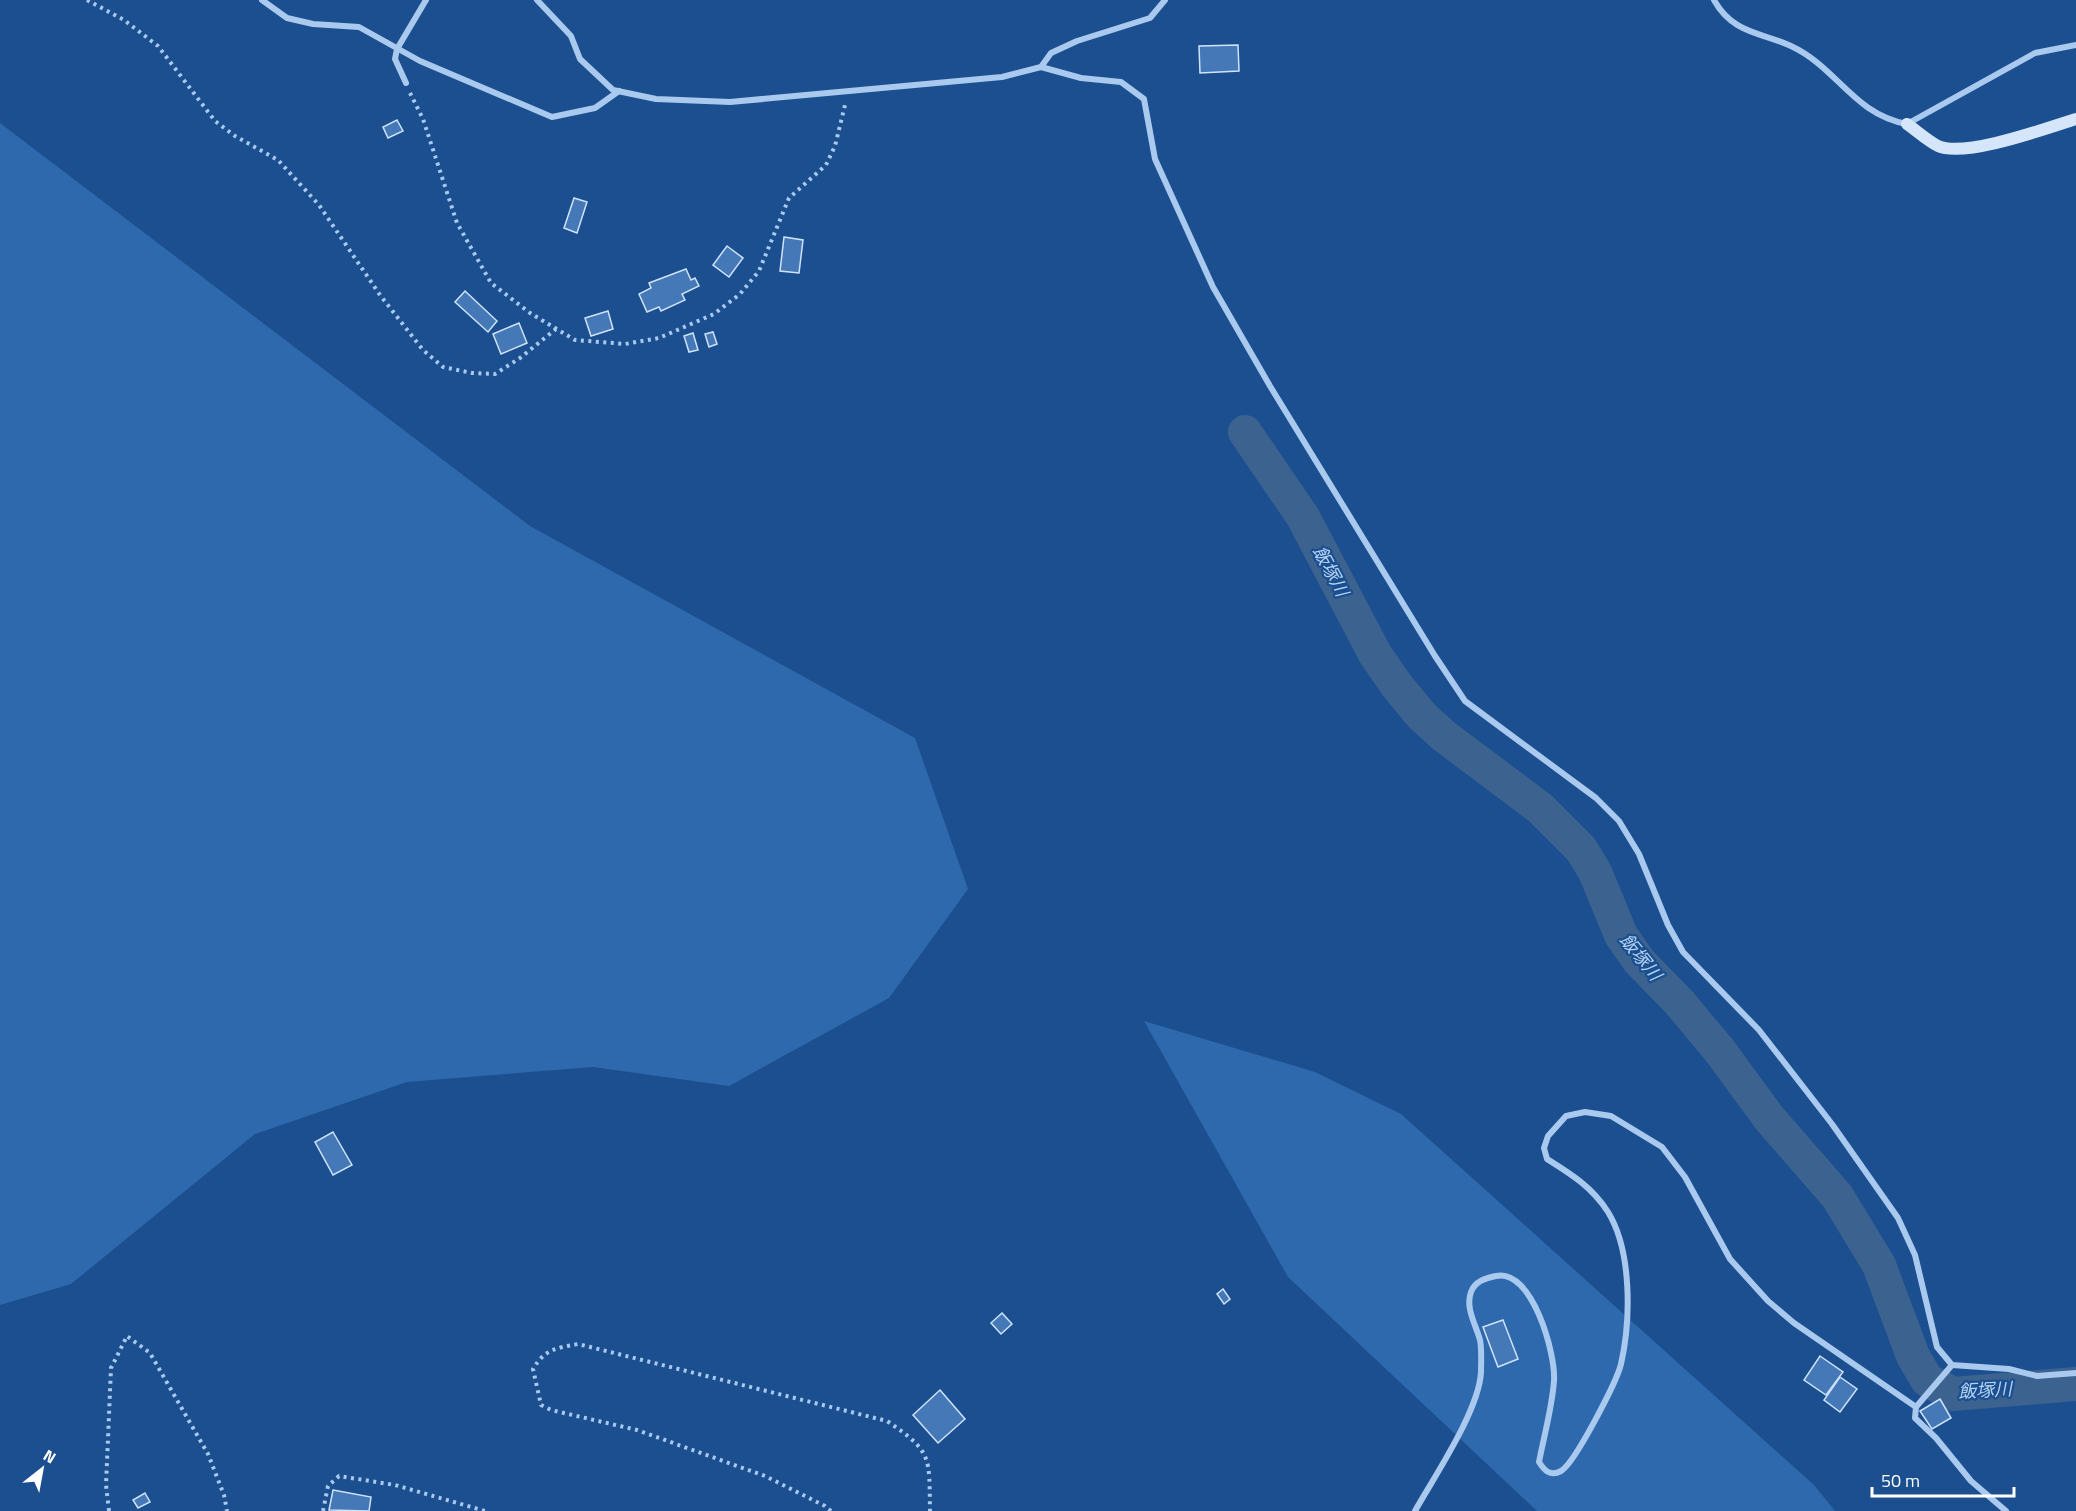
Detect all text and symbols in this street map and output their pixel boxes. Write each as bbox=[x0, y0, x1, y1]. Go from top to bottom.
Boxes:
water label: 飯塚川 bbox=[1306, 541, 1357, 603]
water label: 飯塚川 bbox=[1614, 928, 1670, 988]
water label: 飯塚川 bbox=[1957, 1375, 2015, 1405]
north arrow bbox=[12, 1439, 72, 1499]
text: N bbox=[39, 1443, 61, 1469]
scale bar bbox=[1872, 1460, 2014, 1498]
text: 50 m bbox=[1881, 1467, 1920, 1494]

